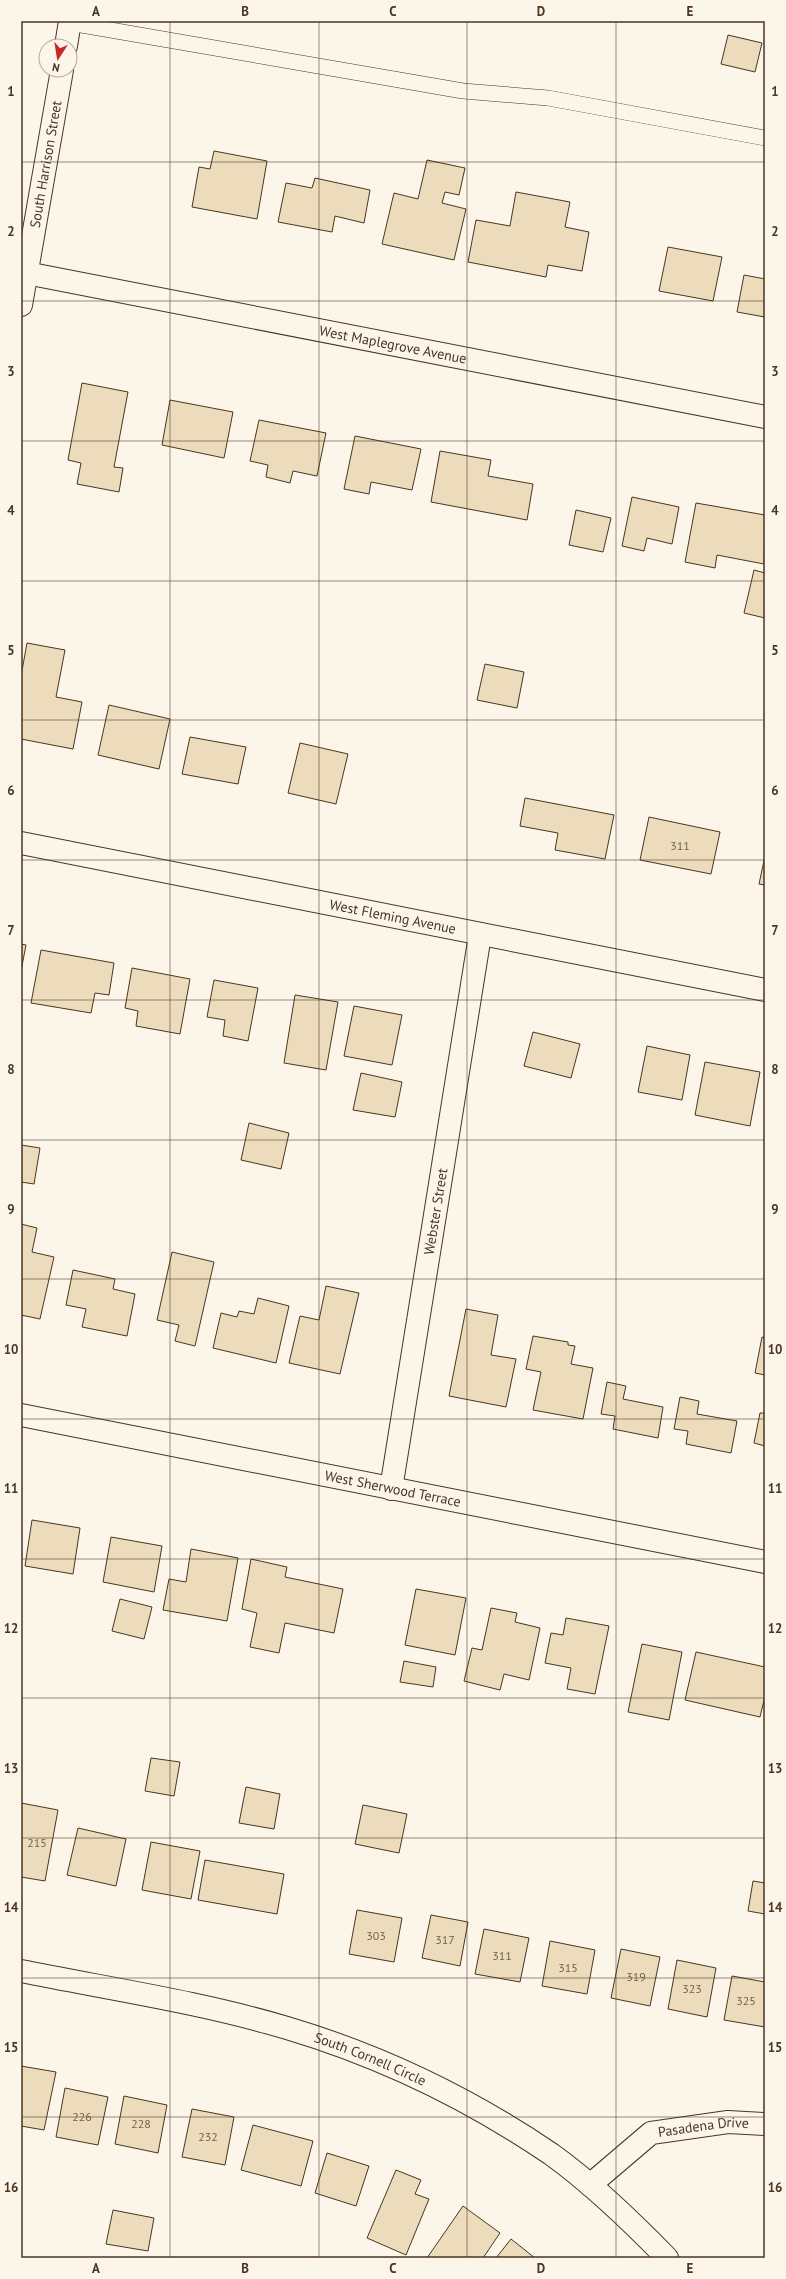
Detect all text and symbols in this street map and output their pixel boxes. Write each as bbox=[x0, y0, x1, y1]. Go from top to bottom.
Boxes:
text: A bbox=[92, 3, 100, 20]
text: B bbox=[241, 3, 249, 20]
text: C bbox=[389, 3, 397, 20]
text: D bbox=[537, 3, 545, 20]
text: E bbox=[687, 3, 694, 20]
north arrow bbox=[38, 38, 78, 78]
text: N bbox=[51, 60, 61, 75]
text: 1 bbox=[7, 83, 15, 100]
text: 1 bbox=[771, 83, 779, 100]
street label: South Harrison Street bbox=[26, 99, 66, 229]
text: 2 bbox=[7, 223, 15, 240]
text: 2 bbox=[771, 223, 779, 240]
street label: West Maplegrove Avenue bbox=[318, 321, 468, 368]
text: 3 bbox=[7, 363, 15, 380]
text: 3 bbox=[771, 363, 779, 380]
text: 4 bbox=[7, 502, 15, 519]
text: 4 bbox=[771, 502, 779, 519]
text: 5 bbox=[7, 642, 15, 659]
text: 5 bbox=[771, 642, 779, 659]
text: 6 bbox=[7, 782, 15, 799]
text: 6 bbox=[771, 782, 779, 799]
house number: 311 bbox=[670, 838, 690, 853]
street label: West Fleming Avenue bbox=[328, 895, 458, 938]
text: 7 bbox=[7, 922, 15, 939]
text: 7 bbox=[771, 922, 779, 939]
text: 8 bbox=[7, 1061, 15, 1078]
text: 8 bbox=[771, 1061, 779, 1078]
street label: Webster Street bbox=[420, 1167, 451, 1256]
text: 9 bbox=[7, 1201, 15, 1218]
text: 9 bbox=[771, 1201, 779, 1218]
text: 10 bbox=[4, 1341, 18, 1358]
text: 10 bbox=[768, 1341, 782, 1358]
street label: West Sherwood Terrace bbox=[323, 1466, 462, 1511]
text: 11 bbox=[4, 1480, 18, 1497]
text: 11 bbox=[768, 1480, 782, 1497]
text: 12 bbox=[4, 1620, 18, 1637]
text: 12 bbox=[768, 1620, 782, 1637]
text: 13 bbox=[4, 1760, 18, 1777]
text: 13 bbox=[768, 1760, 782, 1777]
house number: 215 bbox=[27, 1835, 47, 1850]
text: 14 bbox=[4, 1899, 19, 1916]
text: 14 bbox=[768, 1899, 783, 1916]
house number: 303 bbox=[366, 1928, 386, 1943]
house number: 317 bbox=[435, 1932, 455, 1947]
house number: 311 bbox=[492, 1948, 512, 1963]
house number: 315 bbox=[558, 1960, 578, 1975]
house number: 319 bbox=[626, 1969, 646, 1984]
house number: 323 bbox=[682, 1981, 702, 1996]
house number: 325 bbox=[736, 1993, 756, 2008]
street label: South Cornell Circle bbox=[312, 2028, 429, 2090]
text: 15 bbox=[4, 2039, 18, 2056]
text: 15 bbox=[768, 2039, 782, 2056]
house number: 226 bbox=[72, 2109, 92, 2124]
street label: Pasadena Drive bbox=[657, 2113, 749, 2141]
house number: 228 bbox=[131, 2116, 151, 2131]
house number: 232 bbox=[198, 2129, 218, 2144]
text: 16 bbox=[4, 2179, 18, 2196]
text: 16 bbox=[768, 2179, 782, 2196]
text: A bbox=[92, 2260, 100, 2277]
text: B bbox=[241, 2260, 249, 2277]
text: C bbox=[389, 2260, 397, 2277]
text: D bbox=[537, 2260, 545, 2277]
text: E bbox=[687, 2260, 694, 2277]

